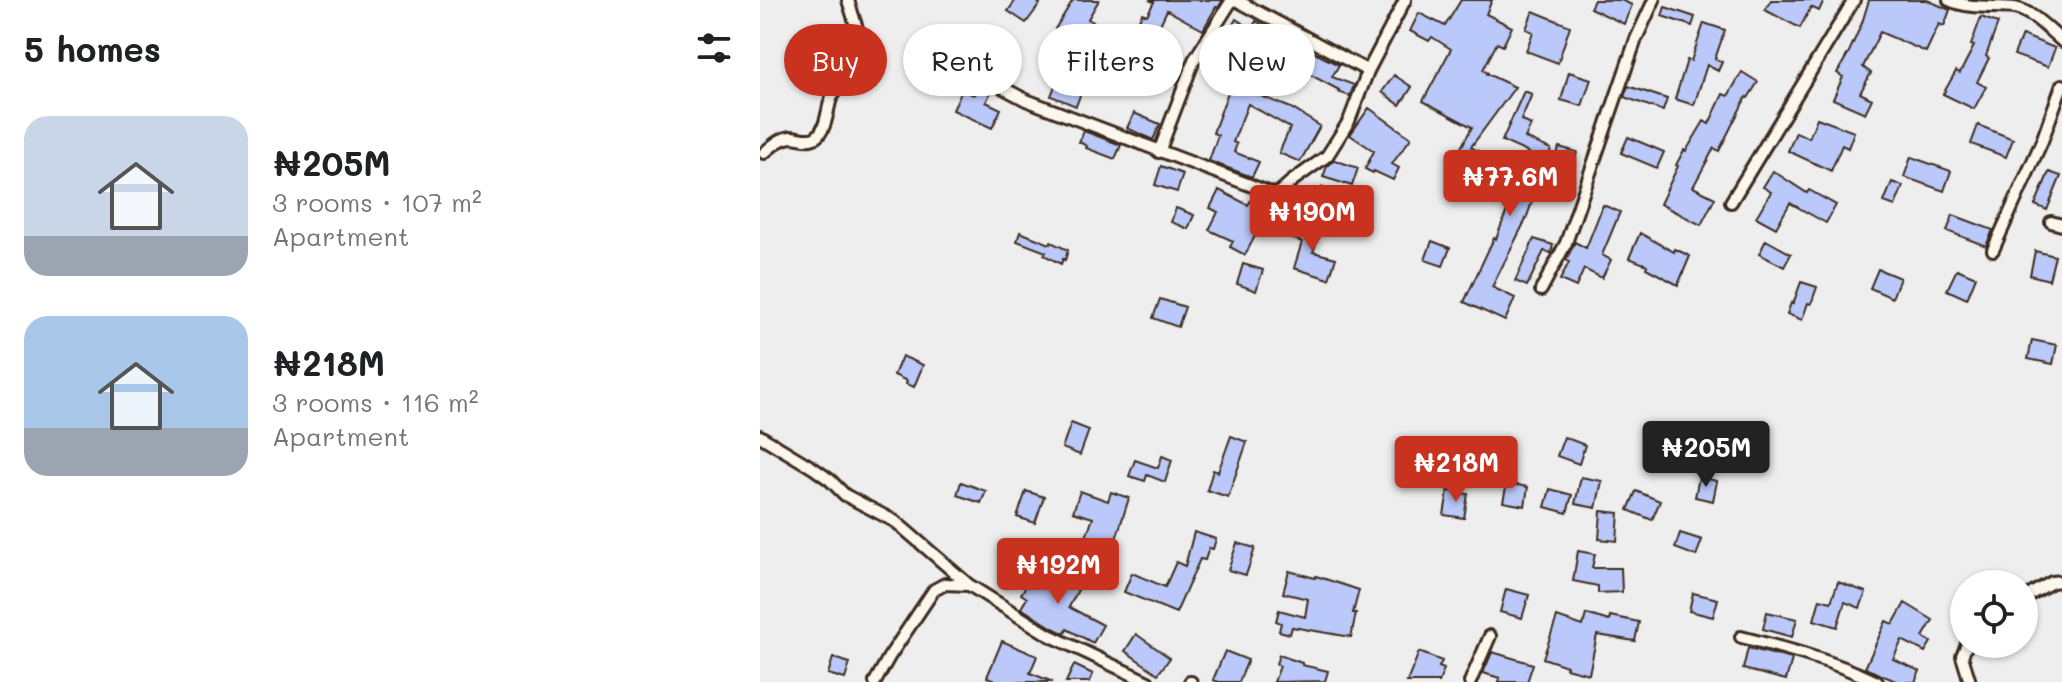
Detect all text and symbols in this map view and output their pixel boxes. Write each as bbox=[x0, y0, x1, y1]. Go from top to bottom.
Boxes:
chip: Buy bbox=[784, 24, 887, 96]
chip: Rent bbox=[903, 24, 1022, 96]
chip: Filters bbox=[1038, 24, 1183, 96]
chip: New bbox=[1199, 24, 1315, 96]
text: 5 homes bbox=[24, 26, 161, 71]
icon: filters bbox=[692, 26, 736, 70]
text: ₦205M bbox=[272, 140, 391, 185]
icon: home bbox=[88, 148, 184, 244]
pin: ₦77.6M bbox=[1445, 150, 1575, 218]
text: ₦77.6M bbox=[1461, 159, 1559, 193]
text: 3 rooms · 107 m² bbox=[272, 185, 482, 219]
pin: ₦190M bbox=[1256, 185, 1368, 253]
text: ₦190M bbox=[1268, 194, 1356, 228]
text: Apartment bbox=[272, 219, 409, 253]
text: ₦218M bbox=[272, 340, 385, 385]
icon: home bbox=[88, 348, 184, 444]
text: 3 rooms · 116 m² bbox=[272, 385, 479, 419]
text: Apartment bbox=[272, 419, 409, 453]
pin: ₦205M bbox=[1650, 421, 1762, 489]
text: ₦205M bbox=[1661, 430, 1751, 464]
pin: ₦218M bbox=[1400, 436, 1512, 504]
text: ₦218M bbox=[1413, 445, 1499, 479]
pin: ₦192M bbox=[1002, 538, 1114, 606]
text: ₦192M bbox=[1015, 547, 1101, 581]
map controls bbox=[1950, 570, 2038, 658]
button: locate bbox=[1950, 570, 2038, 658]

